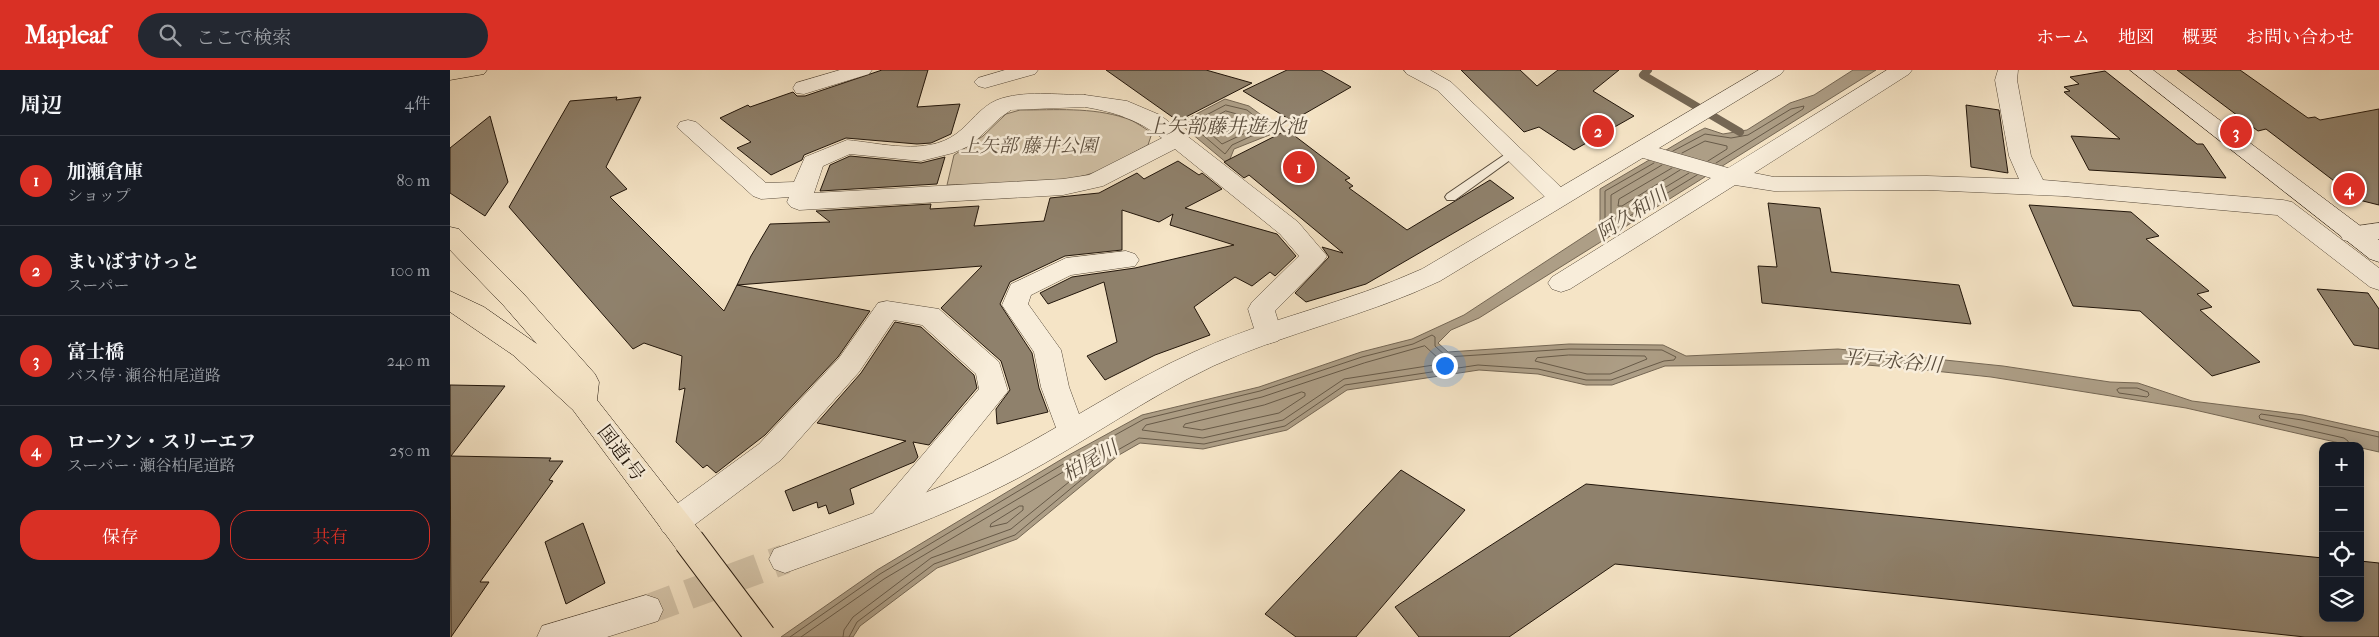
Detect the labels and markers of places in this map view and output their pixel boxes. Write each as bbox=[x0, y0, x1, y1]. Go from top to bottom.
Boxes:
pin: 2 bbox=[1582, 112, 1614, 150]
pin: 3 bbox=[2220, 113, 2252, 151]
pin: 1 bbox=[1283, 148, 1315, 186]
pin: 4 bbox=[2333, 170, 2365, 208]

